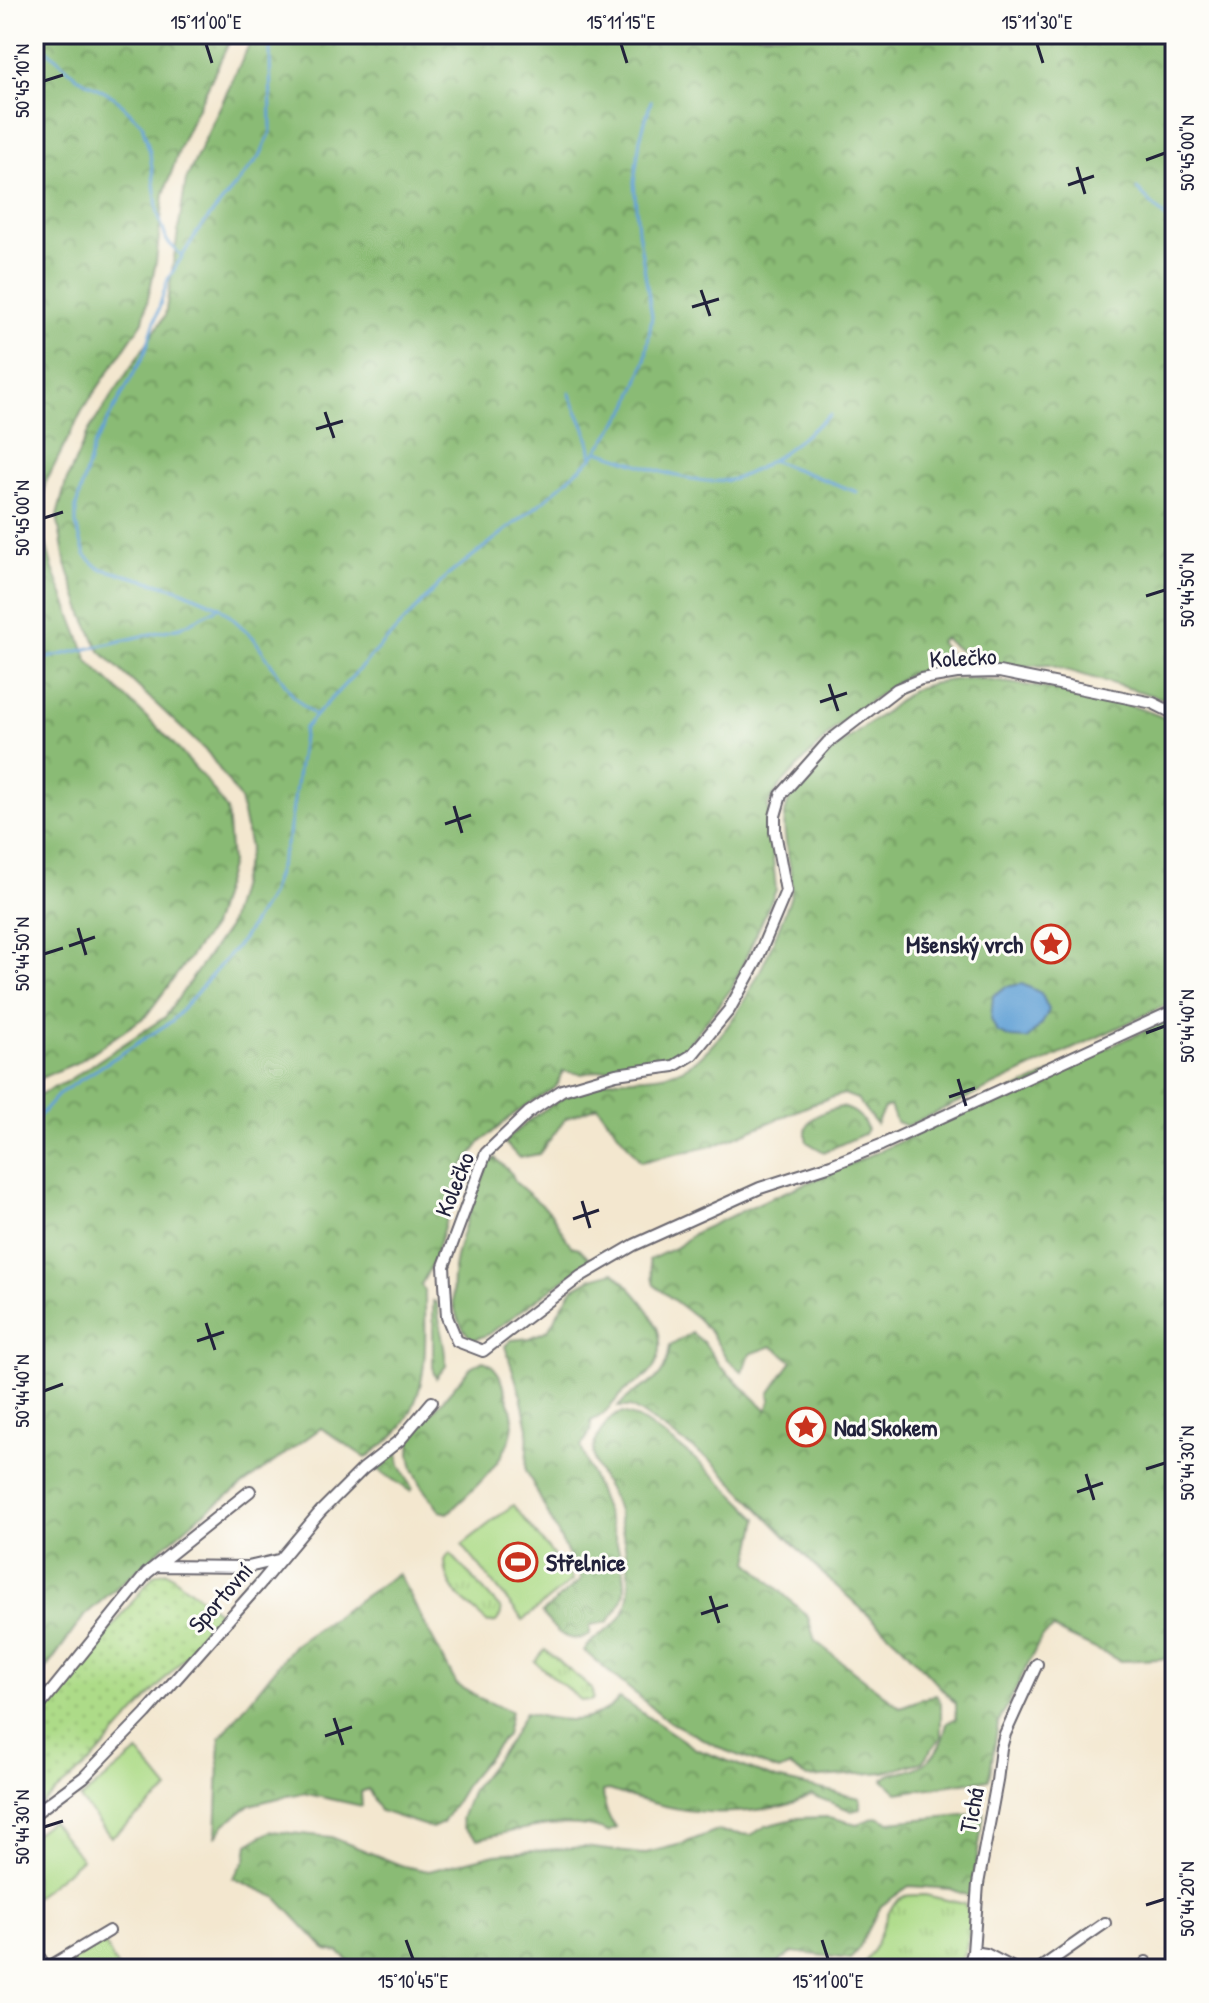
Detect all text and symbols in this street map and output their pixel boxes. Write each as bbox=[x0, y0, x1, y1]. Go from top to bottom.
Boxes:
text: 15°11'00"E bbox=[171, 8, 242, 35]
text: 15°11'15"E bbox=[587, 8, 656, 35]
text: 15°11'30"E bbox=[1002, 8, 1073, 35]
text: 50°45'10"N bbox=[8, 44, 35, 118]
text: 50°45'00"N bbox=[1173, 115, 1200, 191]
text: 50°45'00"N bbox=[8, 480, 35, 556]
text: 50°44'50"N bbox=[1173, 553, 1200, 627]
street label: Kolečko bbox=[929, 639, 998, 675]
text: 50°44'50"N bbox=[8, 917, 35, 991]
place icon: Mšenský vrch bbox=[1030, 923, 1072, 965]
place label: Mšenský vrch bbox=[906, 928, 1023, 961]
text: 50°44'40"N bbox=[1173, 989, 1200, 1063]
street label: Kolečko bbox=[427, 1147, 482, 1221]
text: 50°44'40"N bbox=[8, 1354, 35, 1428]
place icon: Nad Skokem bbox=[785, 1406, 827, 1448]
place label: Nad Skokem bbox=[834, 1411, 938, 1443]
text: 50°44'30"N bbox=[1173, 1426, 1200, 1500]
sports icon: Střelnice bbox=[497, 1541, 539, 1583]
place label: Střelnice bbox=[546, 1546, 626, 1578]
street label: Sportovní bbox=[180, 1555, 260, 1639]
street label: Tichá bbox=[951, 1785, 991, 1835]
text: 50°44'30"N bbox=[8, 1790, 35, 1864]
text: 50°44'20"N bbox=[1173, 1861, 1200, 1937]
text: 15°10'45"E bbox=[378, 1967, 449, 1994]
text: 15°11'00"E bbox=[793, 1967, 864, 1994]

